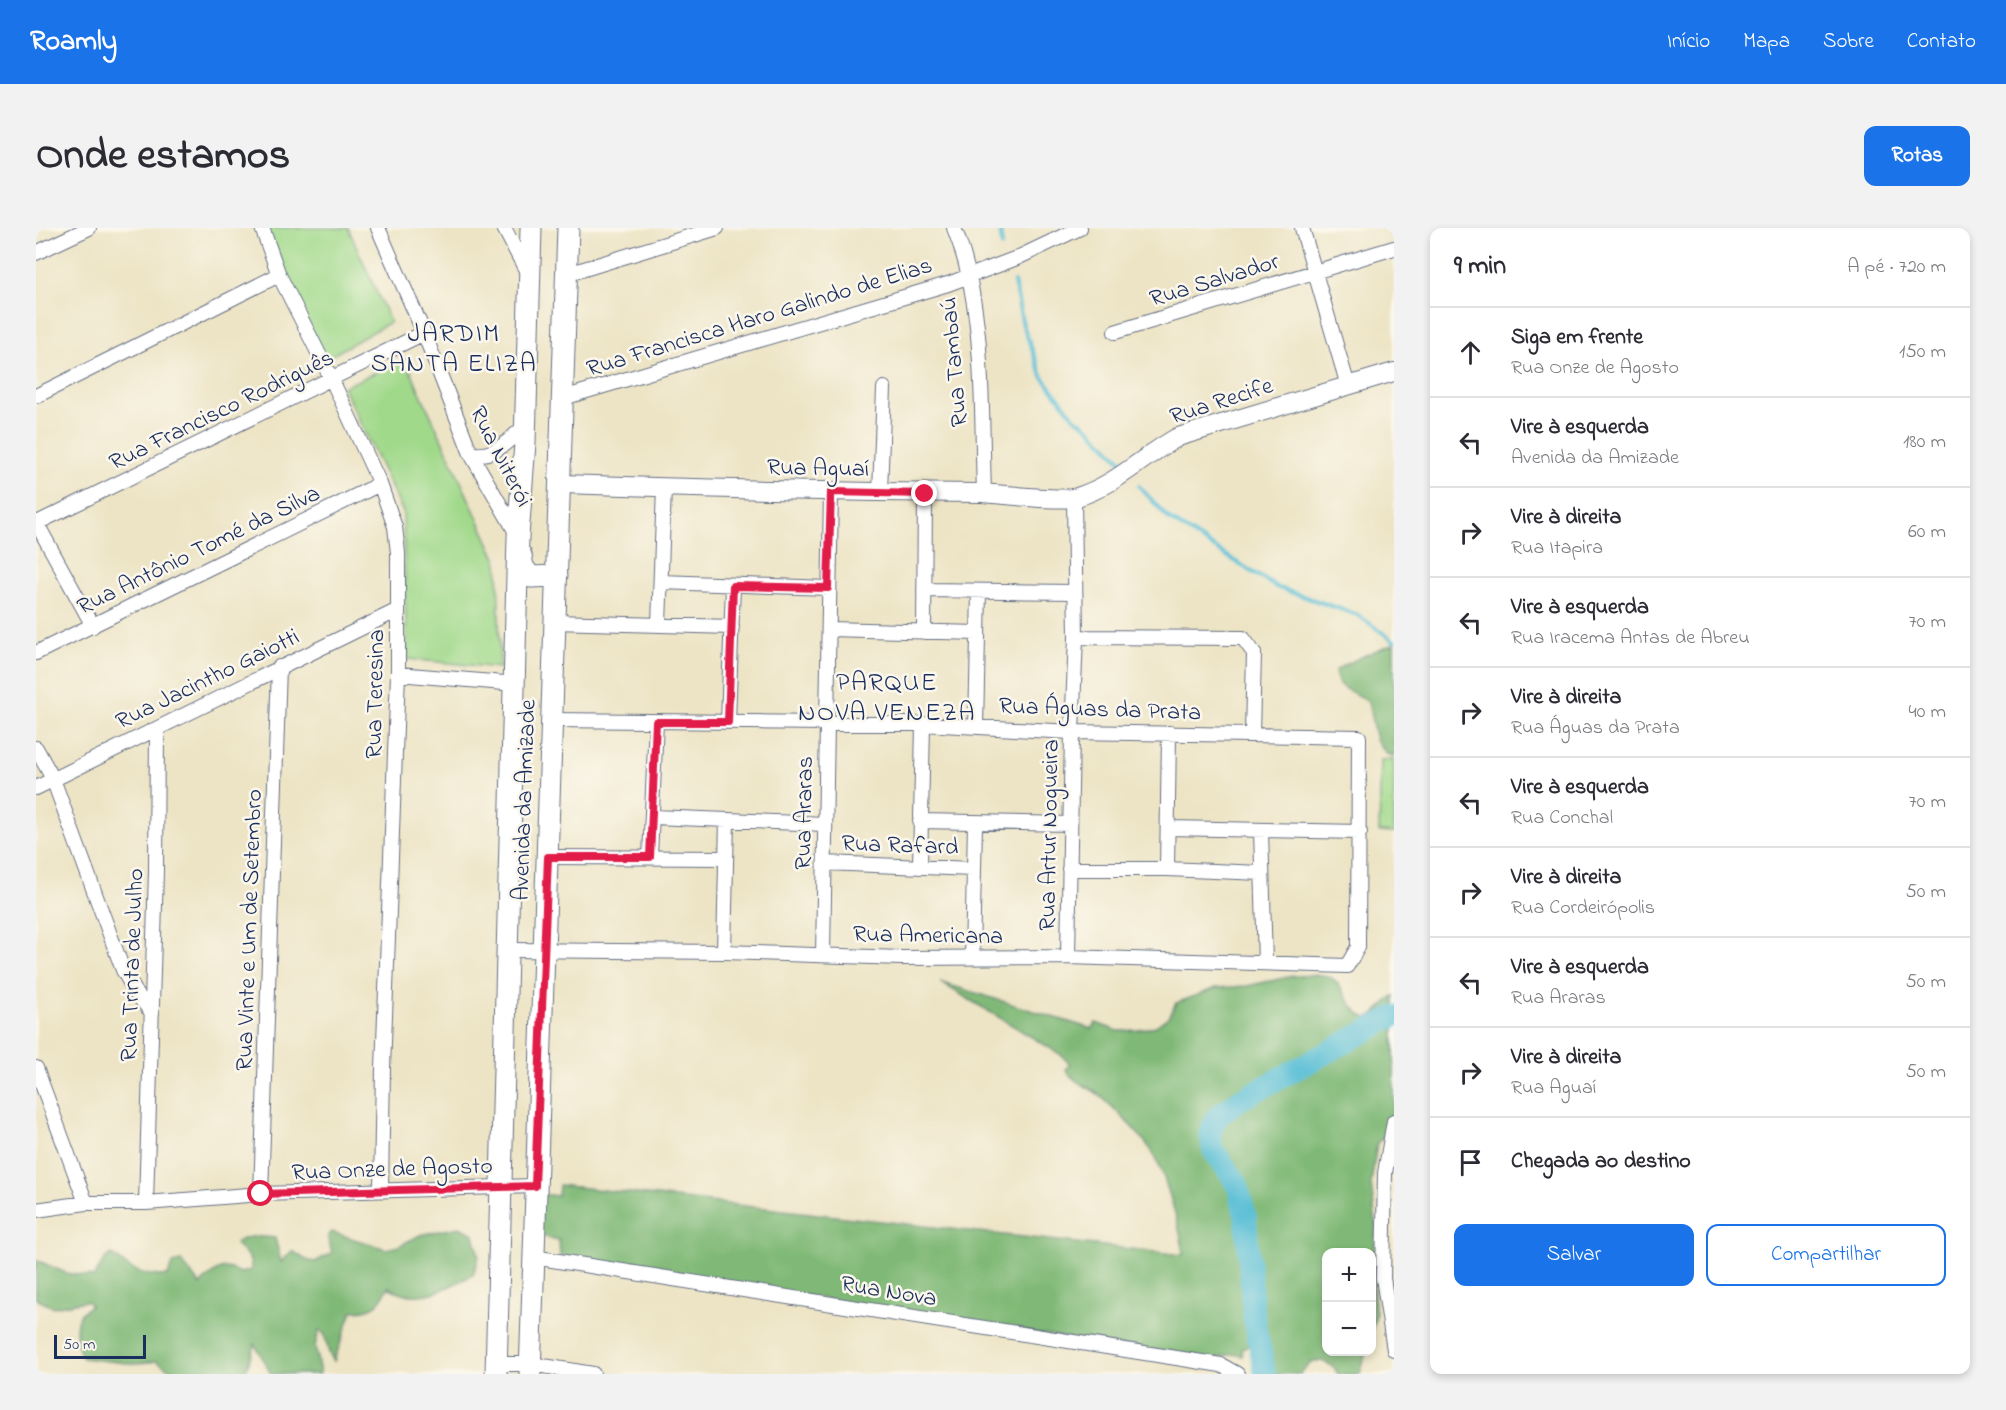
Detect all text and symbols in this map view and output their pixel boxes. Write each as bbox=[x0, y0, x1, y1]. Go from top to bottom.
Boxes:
text: Roamly bbox=[30, 22, 117, 63]
text: Início bbox=[1667, 27, 1710, 57]
text: Mapa bbox=[1743, 27, 1790, 57]
text: Sobre bbox=[1823, 27, 1874, 57]
text: Contato bbox=[1907, 27, 1976, 57]
text: Onde estamos bbox=[36, 126, 290, 187]
button: Rotas bbox=[1864, 126, 1970, 186]
street label: Rua Salvador bbox=[1146, 245, 1284, 318]
text: 9 min bbox=[1454, 248, 1506, 286]
street label: Rua Francisca Haro Galindo de Elias bbox=[583, 249, 937, 388]
text: A pé · 720 m bbox=[1847, 253, 1946, 282]
street label: Rua Tambaú bbox=[932, 295, 979, 428]
district label: JARDIM SANTA ELIZA bbox=[371, 316, 537, 384]
text: Siga em frente bbox=[1511, 322, 1643, 354]
icon: ahead bbox=[1454, 336, 1487, 369]
text: 150 m bbox=[1899, 338, 1946, 367]
street label: Rua Francisco Rodriguês bbox=[104, 341, 341, 481]
text: Rua Onze de Agosto bbox=[1511, 354, 1679, 383]
street label: Rua Recife bbox=[1166, 369, 1278, 436]
street label: Rua Niterói bbox=[459, 400, 540, 514]
text: Vire à esquerda bbox=[1511, 412, 1649, 444]
icon: left bbox=[1454, 426, 1487, 459]
text: 180 m bbox=[1903, 428, 1946, 457]
text: Avenida da Amizade bbox=[1511, 444, 1679, 473]
street label: Rua Aguaí bbox=[766, 451, 869, 488]
street label: Rua Antônio Tomé da Silva bbox=[72, 477, 327, 625]
route end bbox=[911, 480, 937, 506]
text: Vire à direita bbox=[1511, 502, 1621, 534]
icon: right bbox=[1454, 516, 1487, 549]
text: 60 m bbox=[1908, 518, 1946, 547]
text: Rua Itapira bbox=[1511, 534, 1603, 563]
text: Vire à esquerda bbox=[1511, 592, 1649, 624]
icon: left bbox=[1454, 606, 1487, 639]
text: 70 m bbox=[1909, 608, 1946, 637]
street label: Rua Jacintho Gaiotti bbox=[110, 621, 306, 740]
text: Rua Iracema Antas de Abreu bbox=[1511, 624, 1750, 653]
street label: Rua Teresina bbox=[358, 629, 395, 759]
district label: PARQUE NOVA VENEZA bbox=[798, 665, 976, 733]
text: Vire à direita bbox=[1511, 682, 1621, 714]
street label: Rua Águas da Prata bbox=[998, 689, 1202, 732]
icon: right bbox=[1454, 696, 1487, 729]
text: 40 m bbox=[1909, 698, 1946, 727]
street label: Avenida da Amizade bbox=[504, 699, 547, 901]
text: Rua Águas da Prata bbox=[1511, 714, 1680, 743]
street label: Rua Artur Nogueira bbox=[1031, 739, 1070, 931]
street label: Rua Araras bbox=[787, 756, 824, 870]
text: Vire à esquerda bbox=[1511, 772, 1649, 804]
icon: left bbox=[1454, 786, 1487, 819]
street label: Rua Vinte e Um de Setembro bbox=[228, 788, 273, 1072]
text: 70 m bbox=[1909, 788, 1946, 817]
text: Rua Conchal bbox=[1511, 804, 1613, 833]
street label: Rua Rafard bbox=[841, 827, 960, 866]
text: Vire à direita bbox=[1511, 862, 1621, 894]
street label: Rua Trinta de Julho bbox=[113, 868, 154, 1063]
icon: right bbox=[1454, 876, 1487, 909]
text: 50 m bbox=[1905, 878, 1946, 907]
text: Rua Cordeirópolis bbox=[1511, 894, 1655, 923]
street label: Rua Americana bbox=[853, 918, 1003, 955]
text: Vire à esquerda bbox=[1511, 952, 1649, 984]
icon: left bbox=[1454, 966, 1487, 999]
text: 50 m bbox=[1905, 968, 1946, 997]
text: Rua Araras bbox=[1511, 984, 1606, 1013]
text: Vire à direita bbox=[1511, 1042, 1621, 1074]
icon: right bbox=[1454, 1056, 1487, 1089]
text: 50 m bbox=[1905, 1058, 1946, 1087]
text: Rua Aguaí bbox=[1511, 1074, 1596, 1103]
icon: arrive bbox=[1454, 1146, 1487, 1179]
text: Chegada ao destino bbox=[1511, 1146, 1691, 1178]
street label: Rua Onze de Agosto bbox=[291, 1149, 493, 1192]
route start bbox=[247, 1180, 273, 1206]
button: Salvar bbox=[1454, 1224, 1694, 1286]
button: Compartilhar bbox=[1706, 1224, 1946, 1286]
map controls bbox=[1322, 1248, 1376, 1356]
button: + bbox=[1322, 1248, 1376, 1302]
street label: Rua Nova bbox=[838, 1268, 939, 1317]
button: − bbox=[1322, 1302, 1376, 1356]
scale bar bbox=[54, 1332, 146, 1360]
text: 50 m bbox=[63, 1333, 95, 1357]

